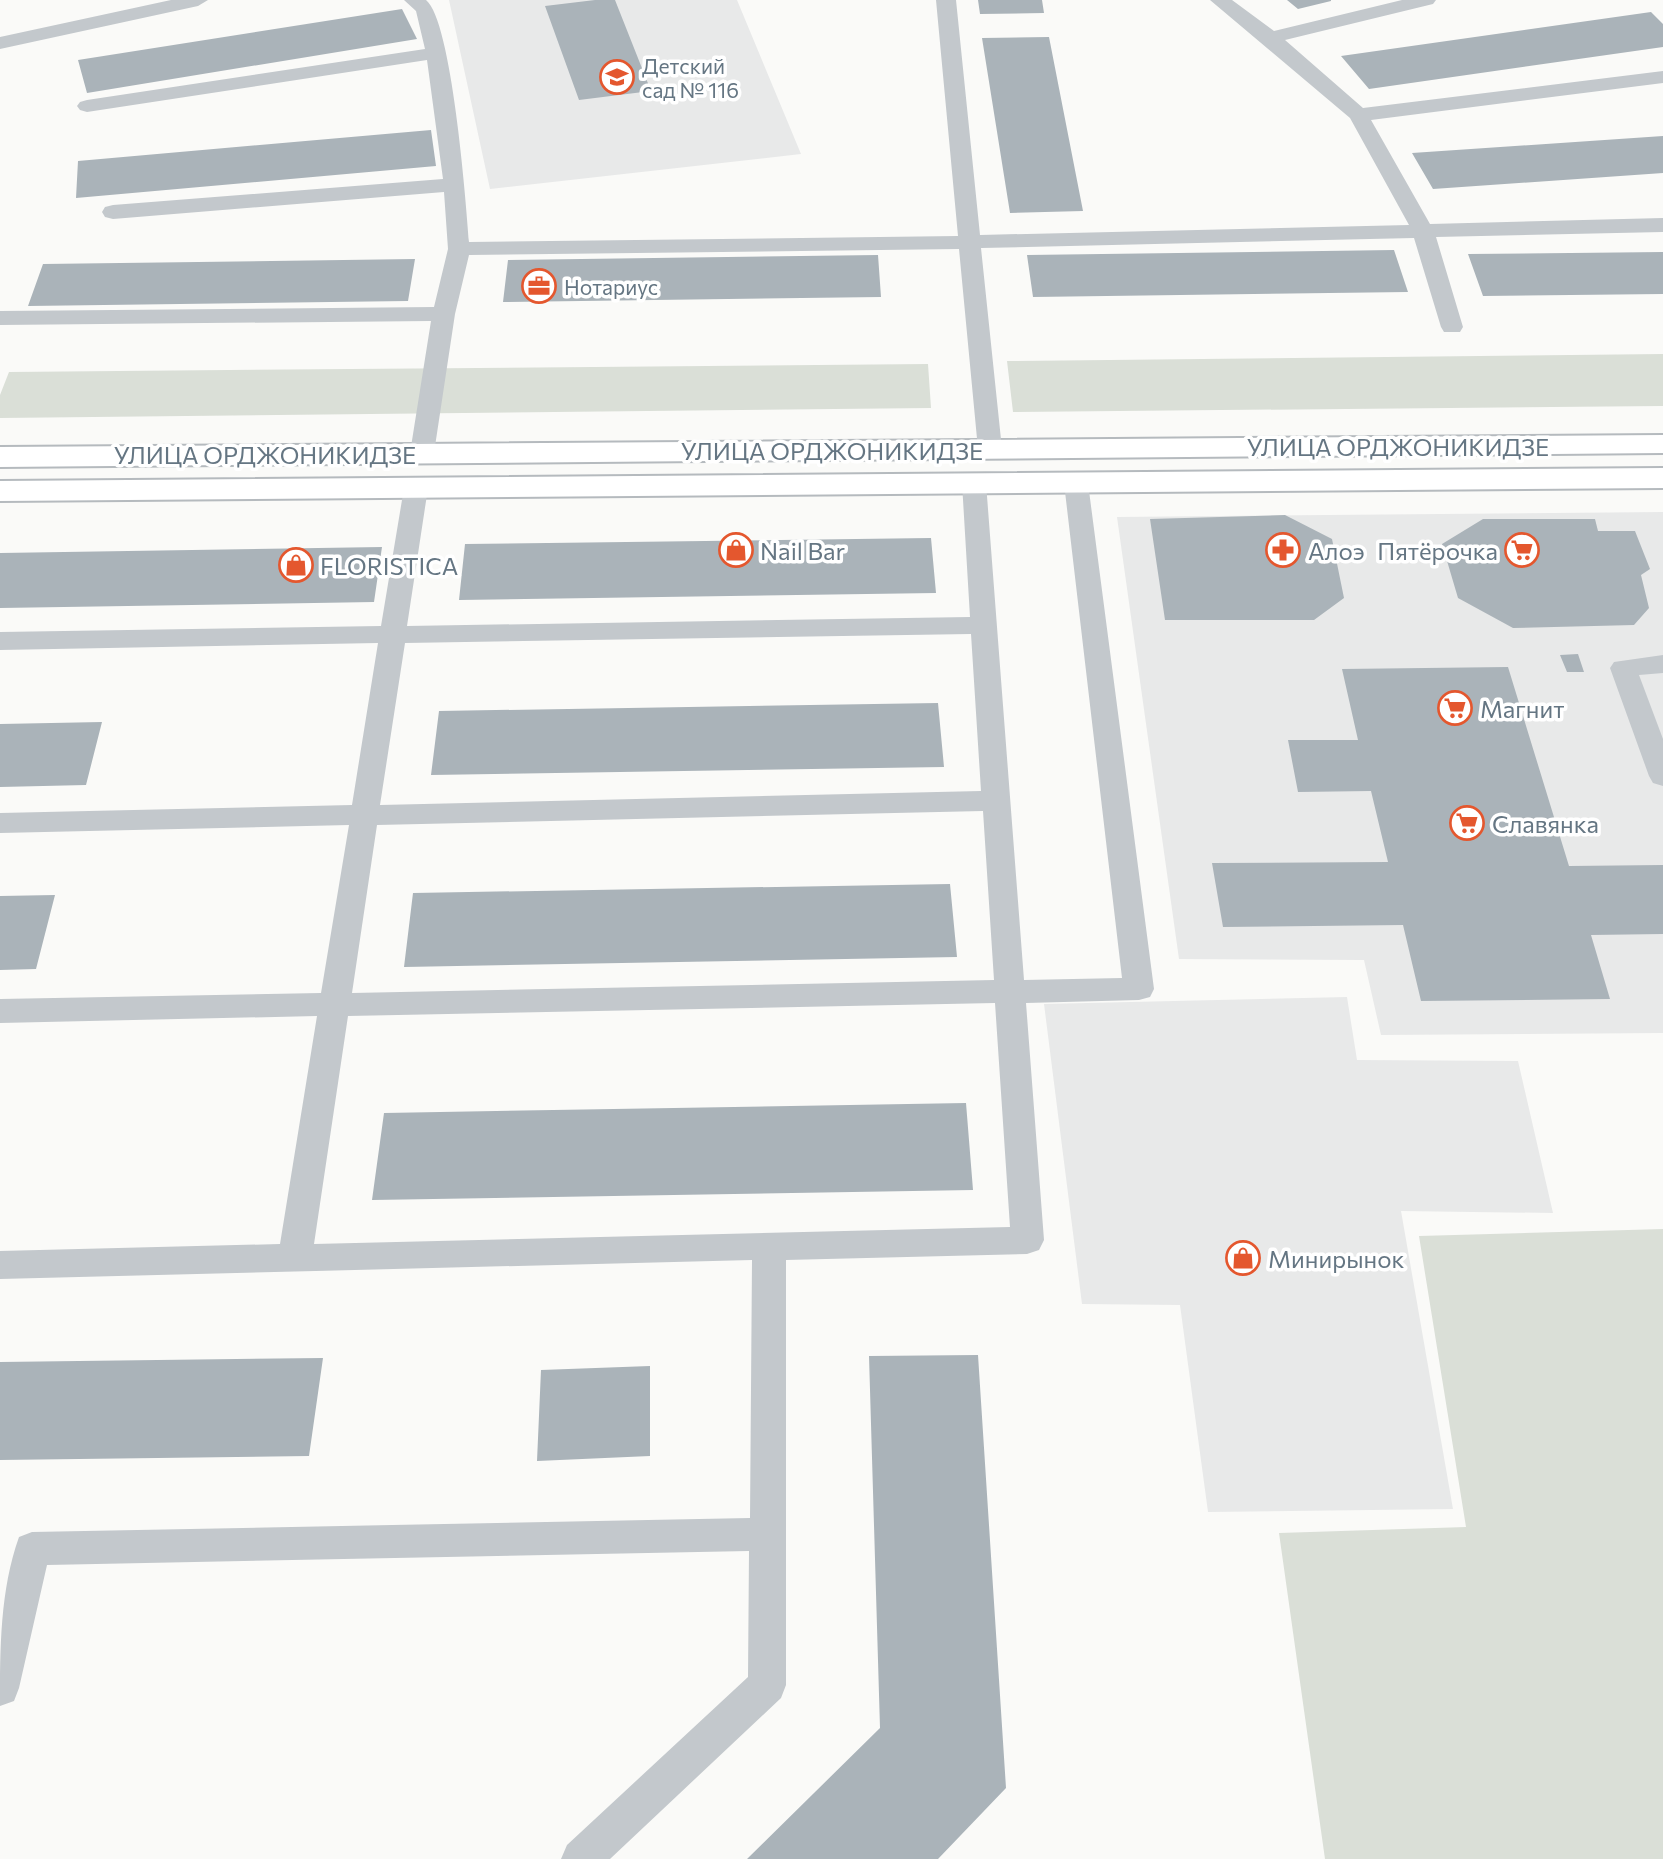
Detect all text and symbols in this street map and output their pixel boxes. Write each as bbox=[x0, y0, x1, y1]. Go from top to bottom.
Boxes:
place label: Детский сад № 116 bbox=[642, 53, 739, 102]
school or university icon: Детский сад № 116 bbox=[598, 58, 636, 96]
office icon: Нотариус bbox=[520, 267, 558, 305]
place label: Нотариус bbox=[564, 274, 658, 299]
street label: УЛИЦА ОРДЖОНИКИДЗЕ bbox=[1247, 432, 1549, 461]
street label: УЛИЦА ОРДЖОНИКИДЗЕ bbox=[681, 436, 983, 465]
street label: УЛИЦА ОРДЖОНИКИДЗЕ bbox=[114, 440, 416, 469]
shop icon: Nail Bar bbox=[717, 531, 755, 569]
pharmacy icon: Алоэ bbox=[1264, 531, 1302, 569]
supermarket icon: Пятёрочка bbox=[1503, 531, 1541, 569]
place label: Nail Bar bbox=[760, 536, 846, 565]
place label: Алоэ bbox=[1308, 536, 1365, 565]
place label: Пятёрочка bbox=[1377, 536, 1498, 565]
shop icon: FLORISTICA bbox=[277, 546, 315, 584]
place label: FLORISTICA bbox=[320, 551, 458, 580]
supermarket icon: Магнит bbox=[1436, 689, 1474, 727]
place label: Магнит bbox=[1480, 694, 1564, 723]
supermarket icon: Славянка bbox=[1448, 804, 1486, 842]
place label: Славянка bbox=[1492, 809, 1599, 838]
shop icon: Минирынок bbox=[1224, 1239, 1262, 1277]
place label: Минирынок bbox=[1268, 1244, 1405, 1273]

